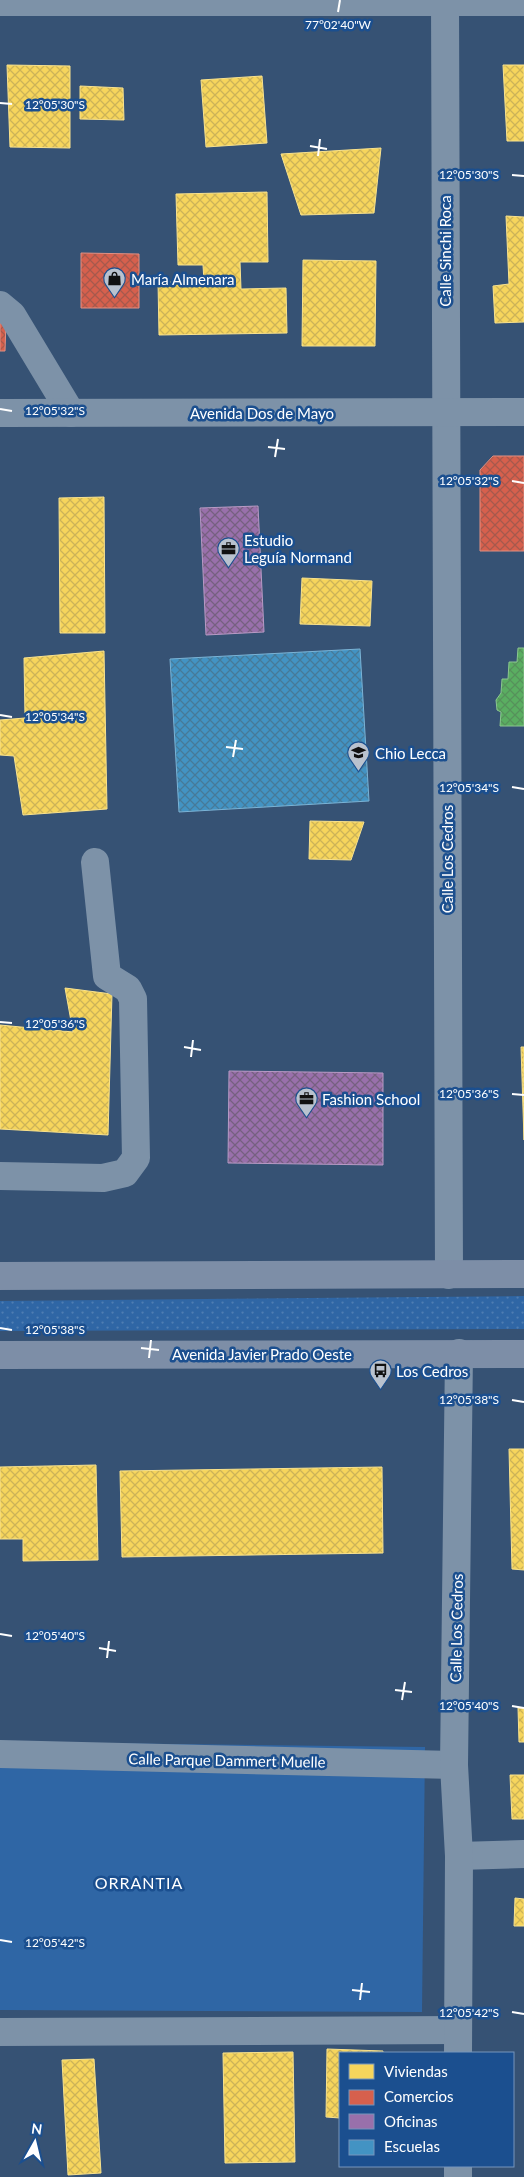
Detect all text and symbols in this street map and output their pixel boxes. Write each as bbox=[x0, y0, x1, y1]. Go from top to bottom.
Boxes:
text: 77°02'40"W bbox=[305, 17, 372, 32]
text: 12°05'30"S bbox=[25, 97, 85, 112]
text: 12°05'30"S bbox=[439, 167, 499, 182]
street label: Calle Sinchi Roca bbox=[436, 195, 454, 307]
shop icon: María Almenara bbox=[103, 267, 127, 298]
place label: María Almenara bbox=[131, 270, 235, 288]
text: 12°05'32"S bbox=[25, 403, 85, 418]
street label: Avenida Dos de Mayo bbox=[190, 404, 334, 422]
text: 12°05'32"S bbox=[439, 473, 499, 488]
place label: Estudio Leguía Normand bbox=[244, 531, 352, 566]
office icon: Estudio Leguía Normand bbox=[216, 537, 240, 568]
text: 12°05'34"S bbox=[25, 709, 85, 724]
school or university icon: Chio Lecca bbox=[347, 741, 371, 772]
place label: Chio Lecca bbox=[375, 744, 446, 762]
text: 12°05'34"S bbox=[439, 780, 499, 795]
street label: Calle Los Cedros bbox=[438, 805, 456, 913]
text: 12°05'36"S bbox=[25, 1016, 85, 1031]
text: 12°05'36"S bbox=[439, 1086, 499, 1101]
office icon: Fashion School bbox=[294, 1087, 318, 1118]
place label: Fashion School bbox=[322, 1090, 420, 1108]
text: 12°05'38"S bbox=[25, 1322, 85, 1337]
street label: Avenida Javier Prado Oeste bbox=[172, 1345, 352, 1363]
bus stop icon: Los Cedros bbox=[368, 1359, 392, 1390]
place label: Los Cedros bbox=[396, 1362, 468, 1380]
text: 12°05'38"S bbox=[439, 1392, 499, 1407]
street label: Calle Los Cedros bbox=[446, 1574, 466, 1682]
text: 12°05'40"S bbox=[25, 1628, 85, 1643]
text: 12°05'40"S bbox=[439, 1698, 499, 1713]
street label: Calle Parque Dammert Muelle bbox=[128, 1749, 326, 1771]
district label: ORRANTIA bbox=[95, 1873, 183, 1892]
text: 12°05'42"S bbox=[25, 1935, 85, 1950]
text: 12°05'42"S bbox=[439, 2005, 499, 2020]
legend bbox=[339, 2052, 514, 2167]
text: Viviendas bbox=[384, 2062, 448, 2080]
text: Comercios bbox=[384, 2087, 454, 2105]
text: Oficinas bbox=[384, 2112, 438, 2130]
north arrow bbox=[10, 2117, 60, 2167]
text: N bbox=[30, 2119, 43, 2138]
text: Escuelas bbox=[384, 2137, 440, 2155]

